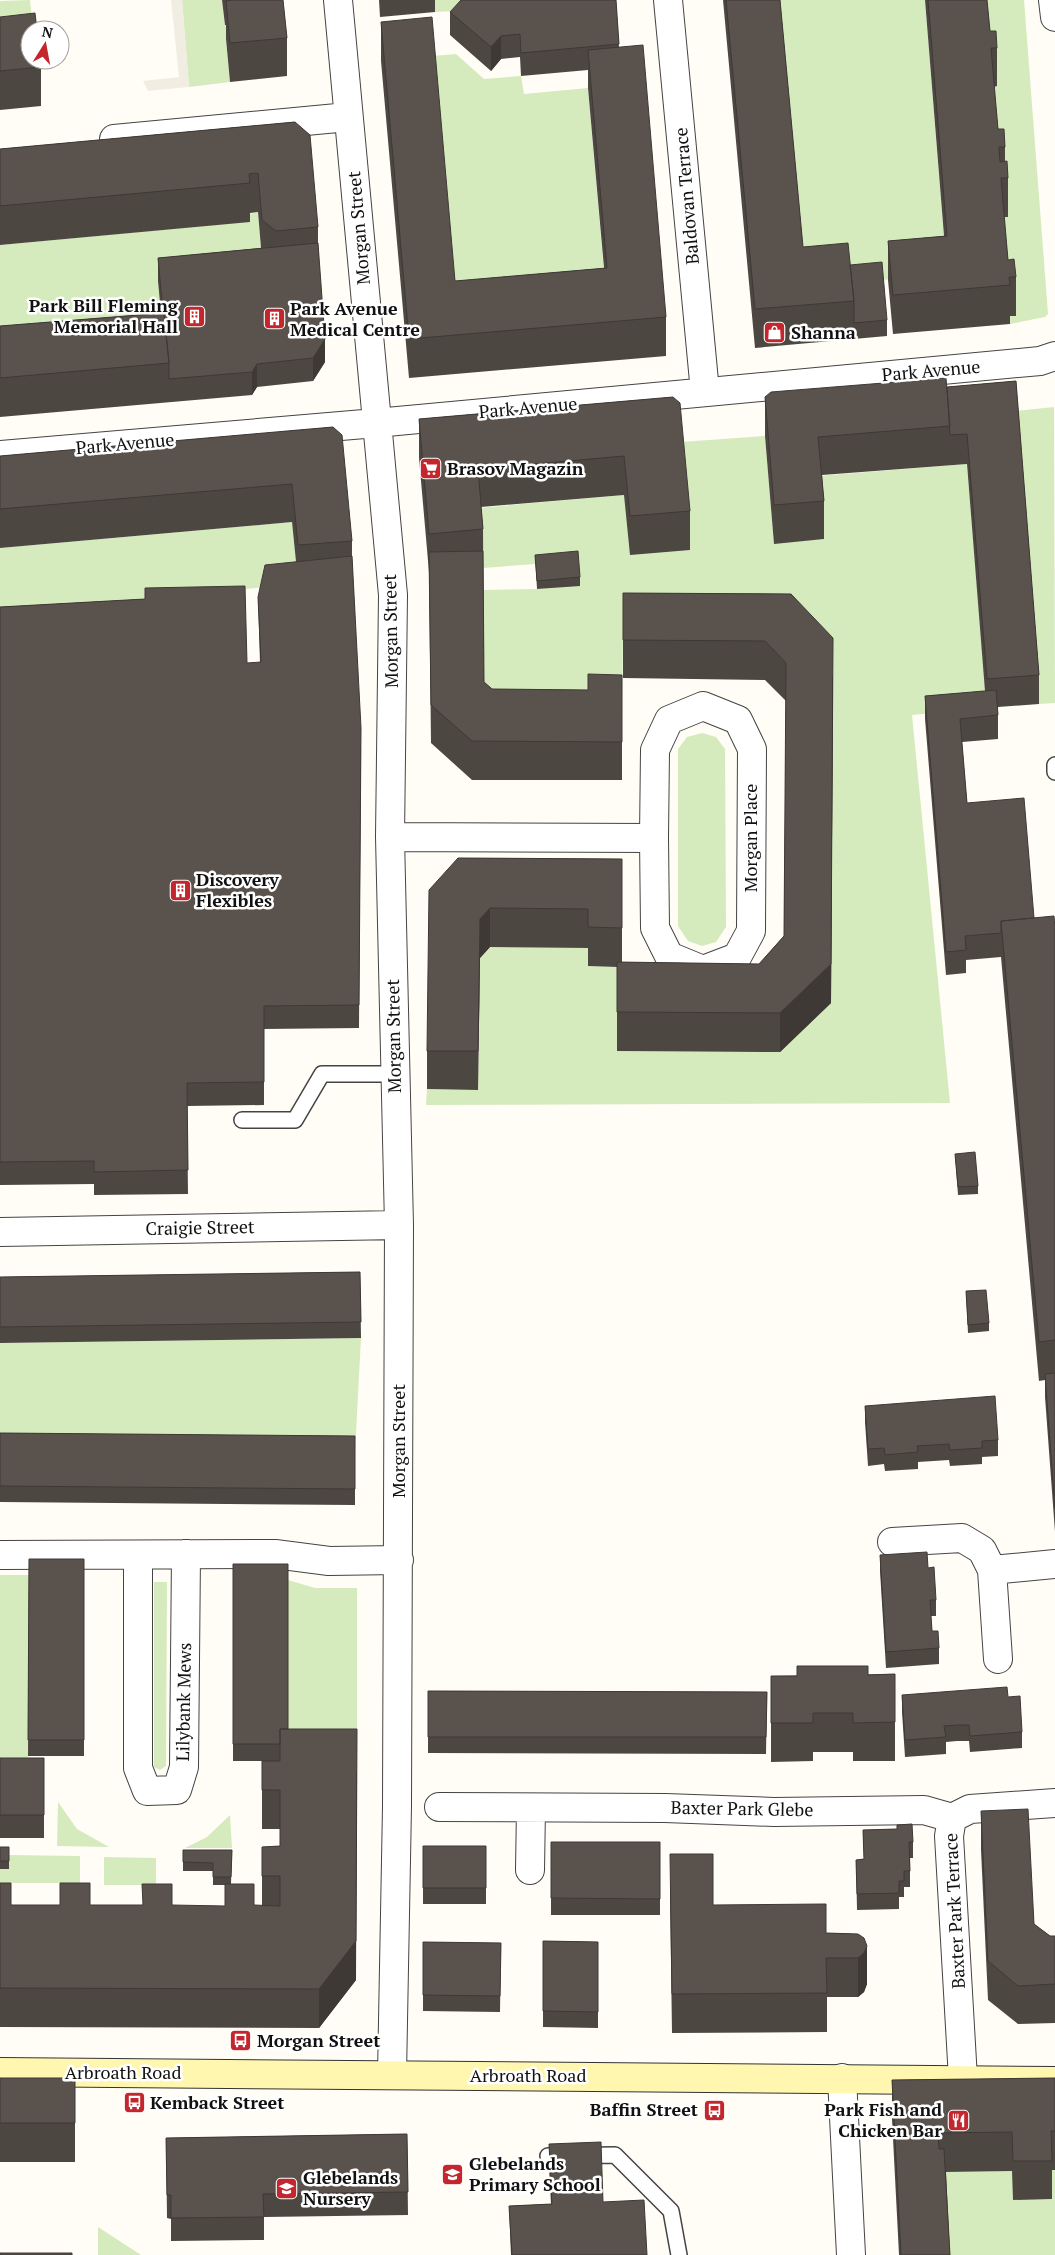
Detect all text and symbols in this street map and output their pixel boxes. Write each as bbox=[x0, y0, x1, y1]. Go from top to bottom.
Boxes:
north arrow bbox=[20, 20, 70, 70]
text: N bbox=[41, 21, 55, 42]
street label: Baldovan Terrace bbox=[668, 127, 704, 266]
street label: Morgan Street bbox=[341, 170, 375, 286]
place label: Park Bill Fleming Memorial Hall bbox=[29, 293, 179, 338]
place label: Park Avenue Medical Centre bbox=[290, 296, 420, 341]
building icon: Park Bill Fleming Memorial Hall bbox=[182, 304, 206, 328]
building icon: Park Avenue Medical Centre bbox=[262, 307, 286, 331]
place label: Shanna bbox=[791, 320, 856, 344]
shop icon: Shanna bbox=[763, 321, 787, 345]
street label: Park Avenue bbox=[881, 354, 981, 386]
street label: Park Avenue bbox=[478, 391, 578, 423]
street label: Park Avenue bbox=[75, 427, 175, 459]
place label: Brasov Magazin bbox=[447, 456, 584, 480]
supermarket icon: Brasov Magazin bbox=[419, 457, 443, 481]
street label: Morgan Street bbox=[377, 573, 403, 688]
street label: Morgan Place bbox=[738, 784, 762, 892]
place label: Discovery Flexibles bbox=[196, 867, 279, 912]
building icon: Discovery Flexibles bbox=[168, 878, 192, 902]
street label: Morgan Street bbox=[380, 978, 406, 1093]
street label: Craigie Street bbox=[145, 1214, 255, 1240]
street label: Morgan Street bbox=[386, 1384, 410, 1498]
street label: Lilybank Mews bbox=[170, 1642, 196, 1761]
street label: Baxter Park Glebe bbox=[671, 1795, 814, 1821]
street label: Baxter Park Terrace bbox=[938, 1833, 970, 1990]
place label: Morgan Street bbox=[257, 2028, 380, 2052]
bus stop icon: Morgan Street bbox=[229, 2029, 253, 2053]
street label: Arbroath Road bbox=[65, 2060, 181, 2084]
street label: Arbroath Road bbox=[470, 2063, 586, 2087]
place label: Kemback Street bbox=[150, 2090, 284, 2114]
bus stop icon: Kemback Street bbox=[122, 2091, 146, 2115]
place label: Baffin Street bbox=[590, 2097, 698, 2121]
place label: Park Fish and Chicken Bar bbox=[824, 2097, 942, 2142]
bus stop icon: Baffin Street bbox=[702, 2098, 726, 2122]
restaurant icon: Park Fish and Chicken Bar bbox=[946, 2108, 970, 2132]
place label: Glebelands Primary School bbox=[469, 2151, 601, 2196]
school or university icon: Glebelands Primary School bbox=[441, 2162, 465, 2186]
place label: Glebelands Nursery bbox=[303, 2165, 398, 2210]
school or university icon: Glebelands Nursery bbox=[275, 2176, 299, 2200]

